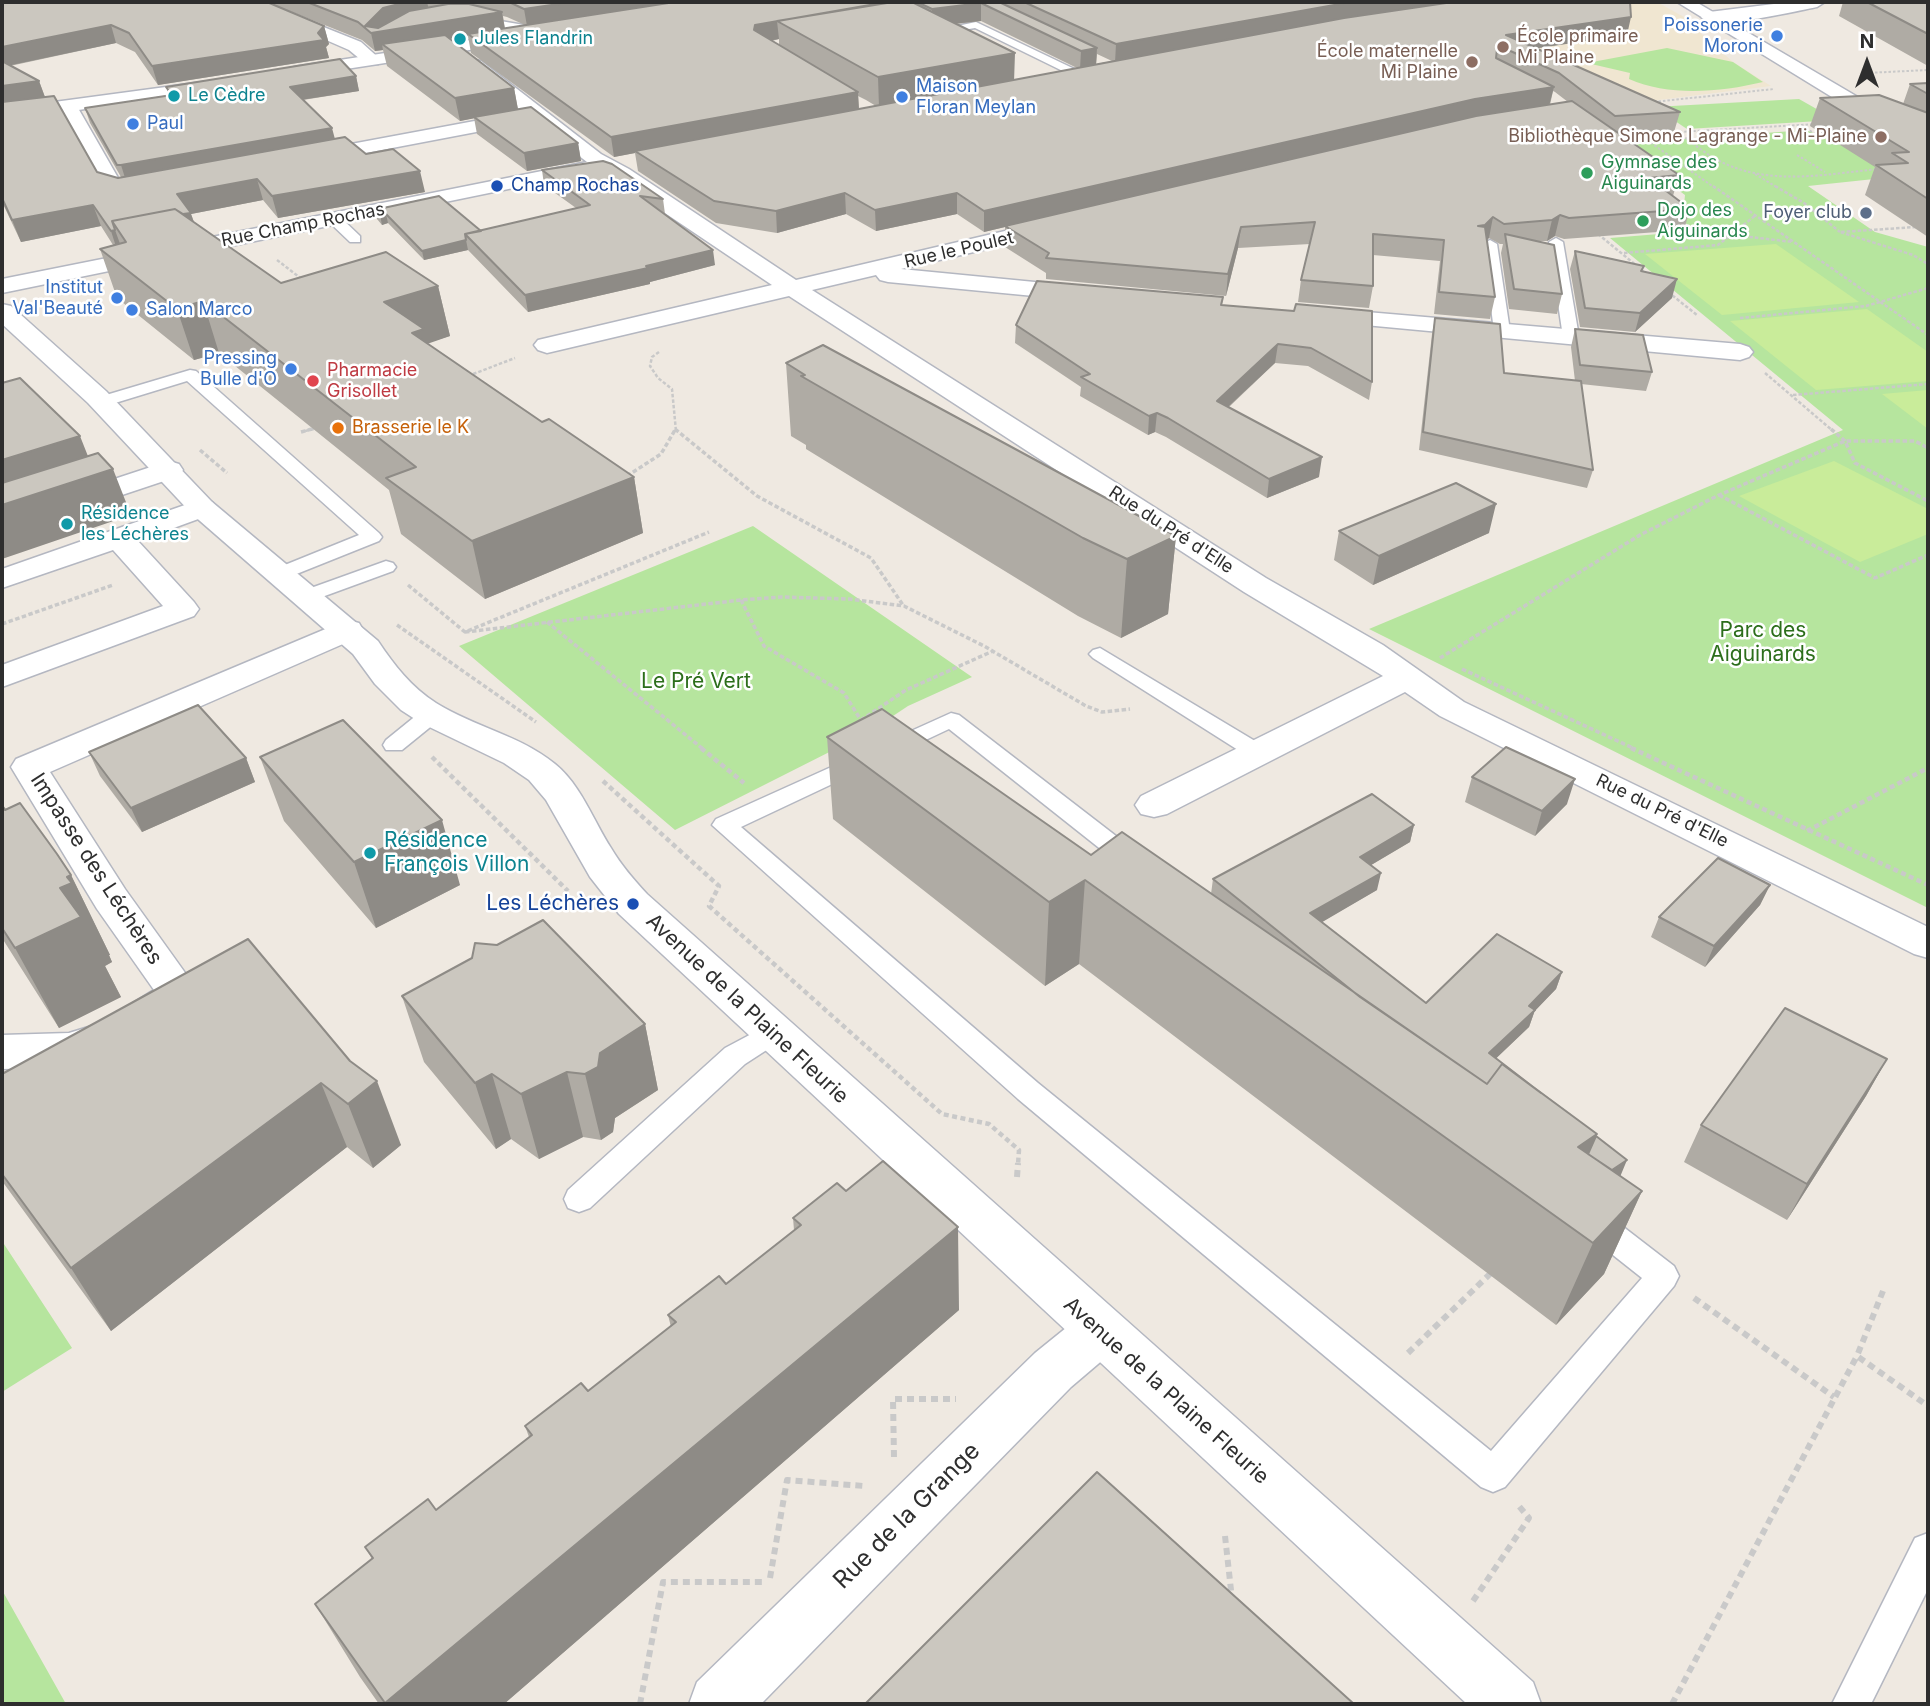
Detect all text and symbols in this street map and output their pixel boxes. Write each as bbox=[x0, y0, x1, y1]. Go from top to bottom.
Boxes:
place label: Poissonerie Moroni bbox=[1664, 15, 1763, 58]
place label: École primaire Mi Plaine bbox=[1517, 26, 1638, 68]
place label: Jules Flandrin bbox=[474, 28, 593, 50]
marker: Poissonerie Moroni bbox=[1769, 28, 1785, 44]
north arrow bbox=[1832, 28, 1902, 98]
text: N bbox=[1860, 30, 1874, 53]
marker: Jules Flandrin bbox=[452, 31, 468, 47]
marker: École primaire Mi Plaine bbox=[1495, 39, 1511, 55]
place label: École maternelle Mi Plaine bbox=[1317, 41, 1458, 84]
marker: École maternelle Mi Plaine bbox=[1464, 54, 1480, 70]
place label: Maison Floran Meylan bbox=[916, 76, 1036, 119]
place label: Le Cèdre bbox=[188, 85, 265, 107]
marker: Le Cèdre bbox=[166, 88, 182, 104]
marker: Maison Floran Meylan bbox=[894, 89, 910, 105]
place label: Paul bbox=[147, 113, 184, 135]
marker: Paul bbox=[125, 116, 141, 132]
place label: Bibliothèque Simone Lagrange - Mi-Plaine bbox=[1508, 126, 1867, 148]
marker: Bibliothèque Simone Lagrange - Mi-Plaine bbox=[1873, 129, 1889, 145]
place label: Gymnase des Aiguinards bbox=[1601, 152, 1717, 194]
marker: Gymnase des Aiguinards bbox=[1579, 165, 1595, 181]
place label: Champ Rochas bbox=[511, 175, 639, 197]
marker: Champ Rochas bbox=[489, 178, 505, 194]
street label: Rue Champ Rochas bbox=[219, 199, 387, 251]
place label: Dojo des Aiguinards bbox=[1657, 200, 1748, 242]
place label: Foyer club bbox=[1763, 202, 1852, 224]
marker: Foyer club bbox=[1858, 205, 1874, 221]
marker: Dojo des Aiguinards bbox=[1635, 213, 1651, 229]
street label: Rue le Poulet bbox=[902, 227, 1016, 273]
place label: Institut Val'Beauté bbox=[12, 277, 103, 320]
marker: Institut Val'Beauté bbox=[109, 290, 125, 306]
place label: Salon Marco bbox=[146, 299, 252, 321]
marker: Salon Marco bbox=[124, 302, 140, 318]
place label: Pressing Bulle d'O bbox=[200, 348, 277, 390]
place label: Pharmacie Grisollet bbox=[327, 360, 417, 402]
marker: Pressing Bulle d'O bbox=[283, 361, 299, 377]
marker: Pharmacie Grisollet bbox=[305, 373, 321, 389]
place label: Brasserie le K bbox=[352, 417, 469, 439]
marker: Brasserie le K bbox=[330, 420, 346, 436]
street label: Rue du Pré d'Elle bbox=[1105, 482, 1237, 578]
place label: Résidence les Léchères bbox=[81, 503, 189, 546]
marker: Résidence les Léchères bbox=[59, 516, 75, 532]
park label: Parc des Aiguinards bbox=[1710, 618, 1816, 668]
park label: Le Pré Vert bbox=[641, 669, 751, 695]
street label: Impasse des Léchères bbox=[25, 769, 167, 969]
street label: Rue du Pré d'Elle bbox=[1592, 770, 1732, 852]
place label: Résidence François Villon bbox=[384, 828, 529, 878]
marker: Résidence François Villon bbox=[362, 845, 378, 861]
place label: Les Léchères bbox=[486, 891, 619, 917]
marker: Les Léchères bbox=[625, 896, 641, 912]
street label: Avenue de la Plaine Fleurie bbox=[641, 909, 853, 1109]
street label: Avenue de la Plaine Fleurie bbox=[1058, 1292, 1274, 1490]
street label: Rue de la Grange bbox=[828, 1437, 986, 1595]

